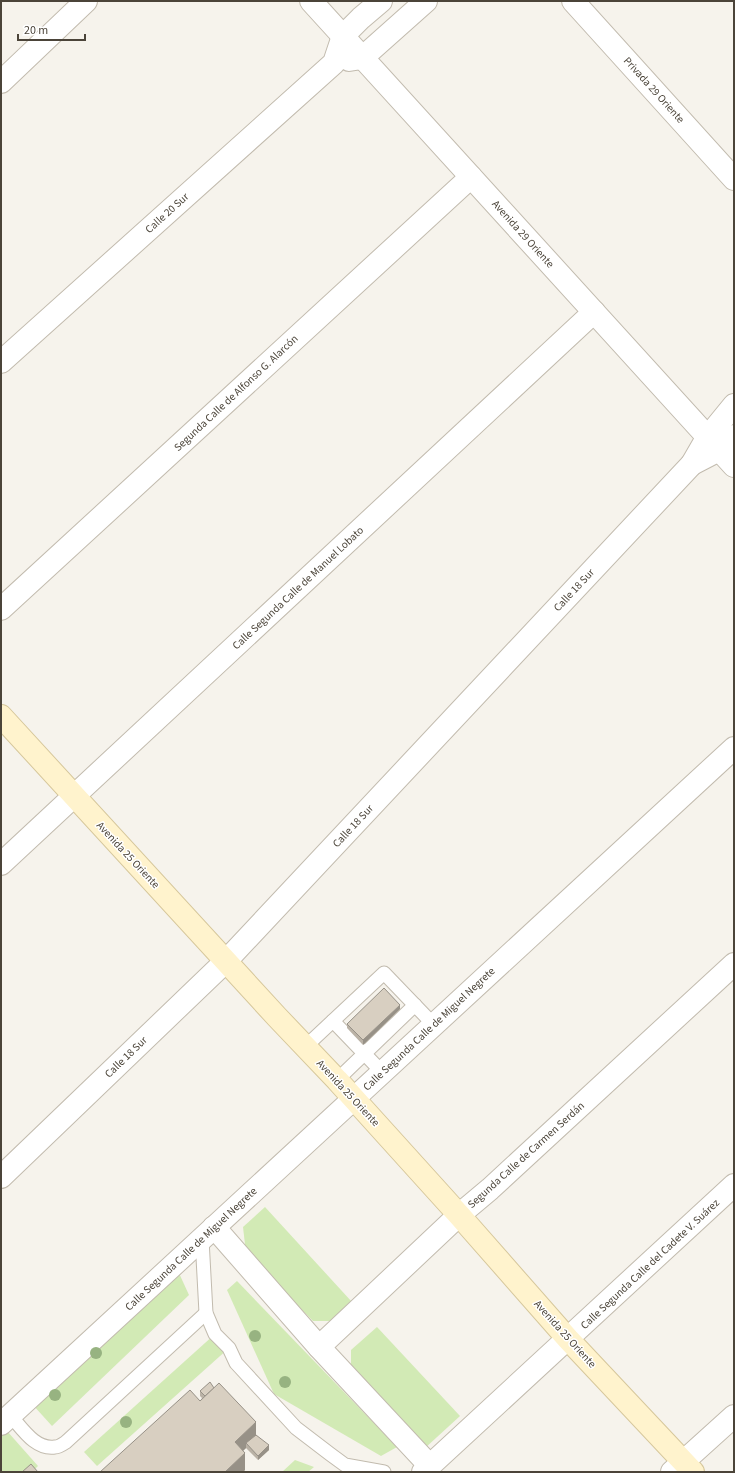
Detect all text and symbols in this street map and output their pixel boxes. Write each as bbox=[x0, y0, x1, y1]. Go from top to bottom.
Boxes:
scale bar bbox=[18, 16, 85, 42]
text: 20 m bbox=[24, 22, 48, 39]
street label: Privada 29 Oriente bbox=[620, 54, 688, 127]
street label: Calle 20 Sur bbox=[142, 189, 192, 237]
street label: Avenida 29 Oriente bbox=[488, 197, 558, 272]
street label: Segunda Calle de Alfonso G. Alarcón bbox=[171, 331, 301, 455]
street label: Calle Segunda Calle de Manuel Lobato bbox=[229, 523, 367, 653]
street label: Calle 18 Sur bbox=[550, 565, 598, 615]
street label: Calle 18 Sur bbox=[329, 801, 377, 851]
street label: Avenida 25 Oriente bbox=[93, 818, 163, 892]
street label: Calle Segunda Calle de Miguel Negrete bbox=[360, 963, 499, 1094]
street label: Calle 18 Sur bbox=[101, 1033, 151, 1081]
street label: Avenida 25 Oriente bbox=[313, 1056, 383, 1130]
street label: Segunda Calle de Carmen Serdán bbox=[464, 1098, 588, 1212]
street label: Calle Segunda Calle de Miguel Negrete bbox=[122, 1183, 261, 1314]
street label: Calle Segunda Calle del Cadete V. Suárez bbox=[577, 1195, 723, 1333]
street label: Avenida 25 Oriente bbox=[530, 1297, 600, 1372]

